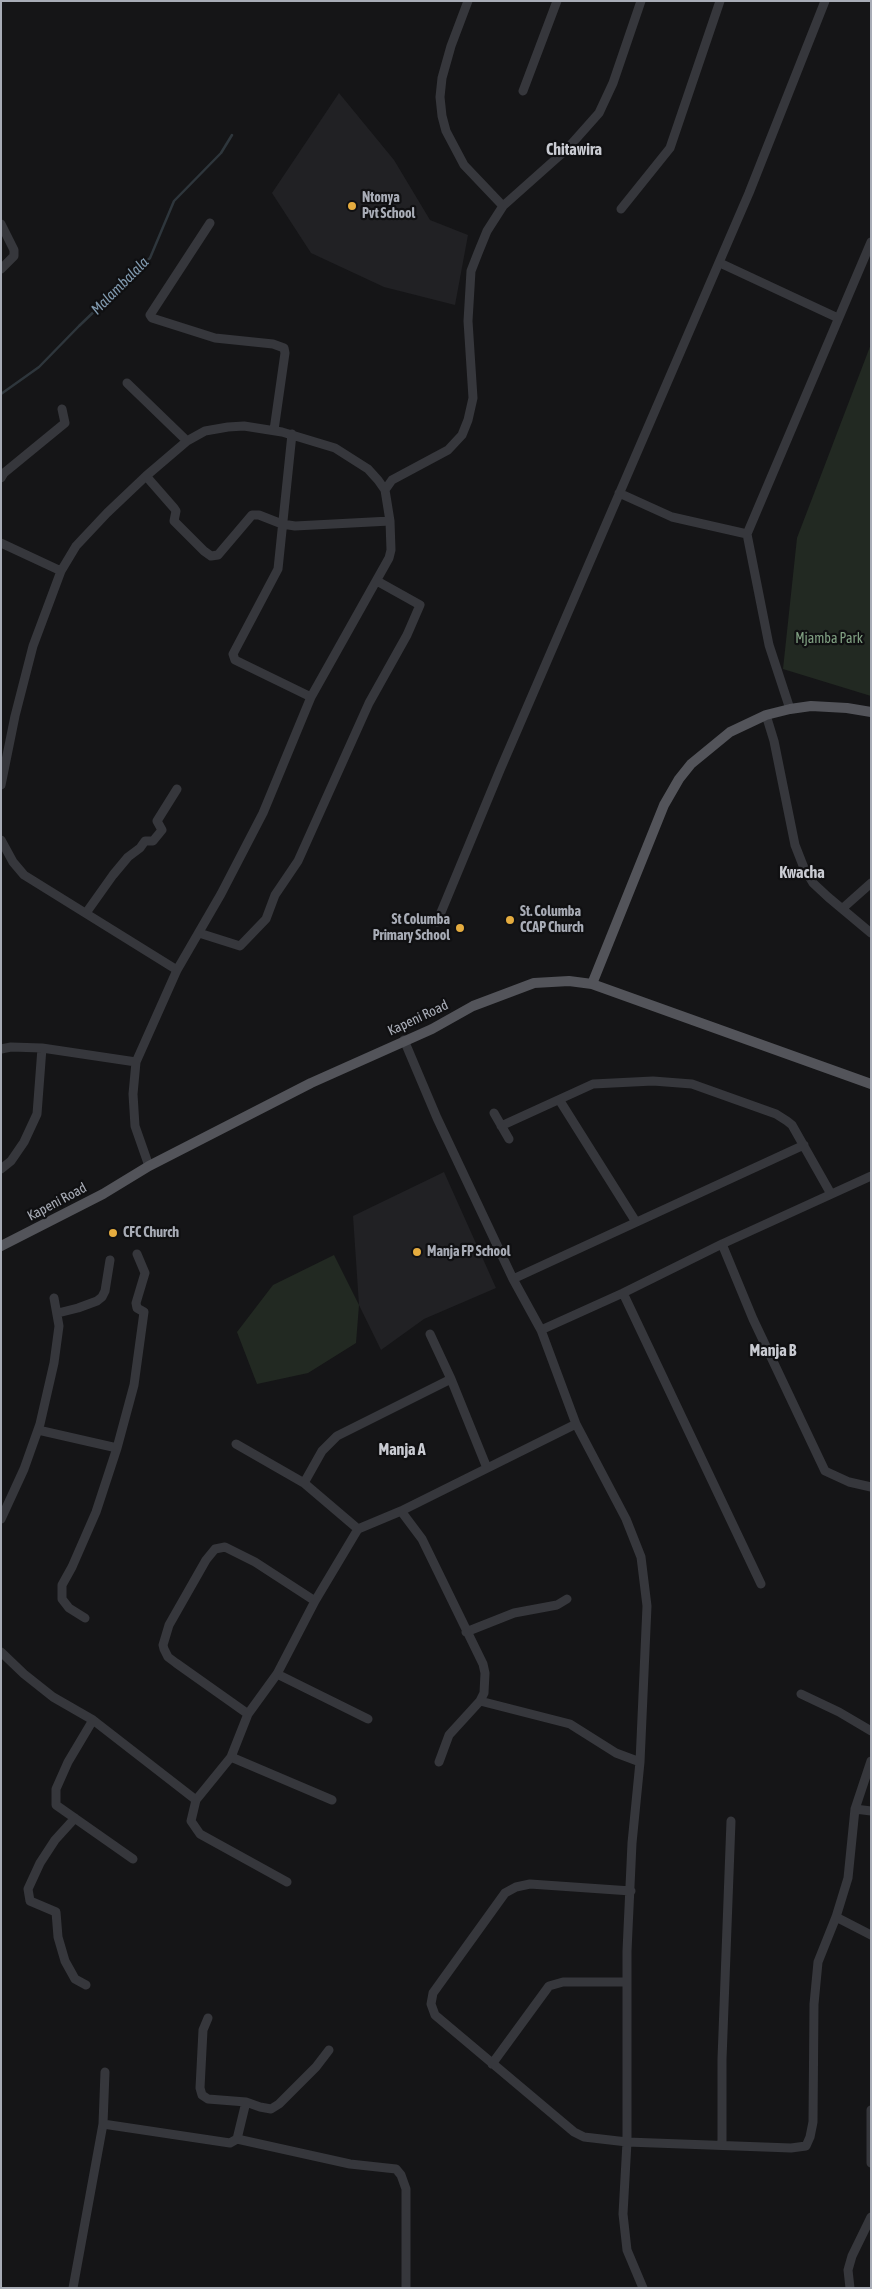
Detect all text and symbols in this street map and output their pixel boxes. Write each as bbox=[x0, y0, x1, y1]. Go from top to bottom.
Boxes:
district label: Chitawira bbox=[546, 140, 602, 160]
place label: Ntonya Pvt School bbox=[362, 190, 415, 222]
marker: Ntonya Pvt School bbox=[346, 200, 358, 212]
water label: Malambalala bbox=[87, 253, 153, 319]
park label: Mjamba Park bbox=[795, 631, 863, 647]
district label: Kwacha bbox=[779, 863, 825, 883]
place label: St. Columba CCAP Church bbox=[520, 904, 584, 936]
place label: St Columba Primary School bbox=[373, 912, 450, 944]
marker: St. Columba CCAP Church bbox=[504, 914, 516, 926]
marker: St Columba Primary School bbox=[454, 922, 466, 934]
street label: Kapeni Road bbox=[385, 997, 451, 1039]
street label: Kapeni Road bbox=[24, 1179, 90, 1225]
place label: CFC Church bbox=[123, 1225, 179, 1241]
marker: CFC Church bbox=[107, 1227, 119, 1239]
place label: Manja FP School bbox=[427, 1244, 510, 1260]
marker: Manja FP School bbox=[411, 1246, 423, 1258]
district label: Manja B bbox=[750, 1341, 796, 1361]
district label: Manja A bbox=[378, 1440, 426, 1460]

